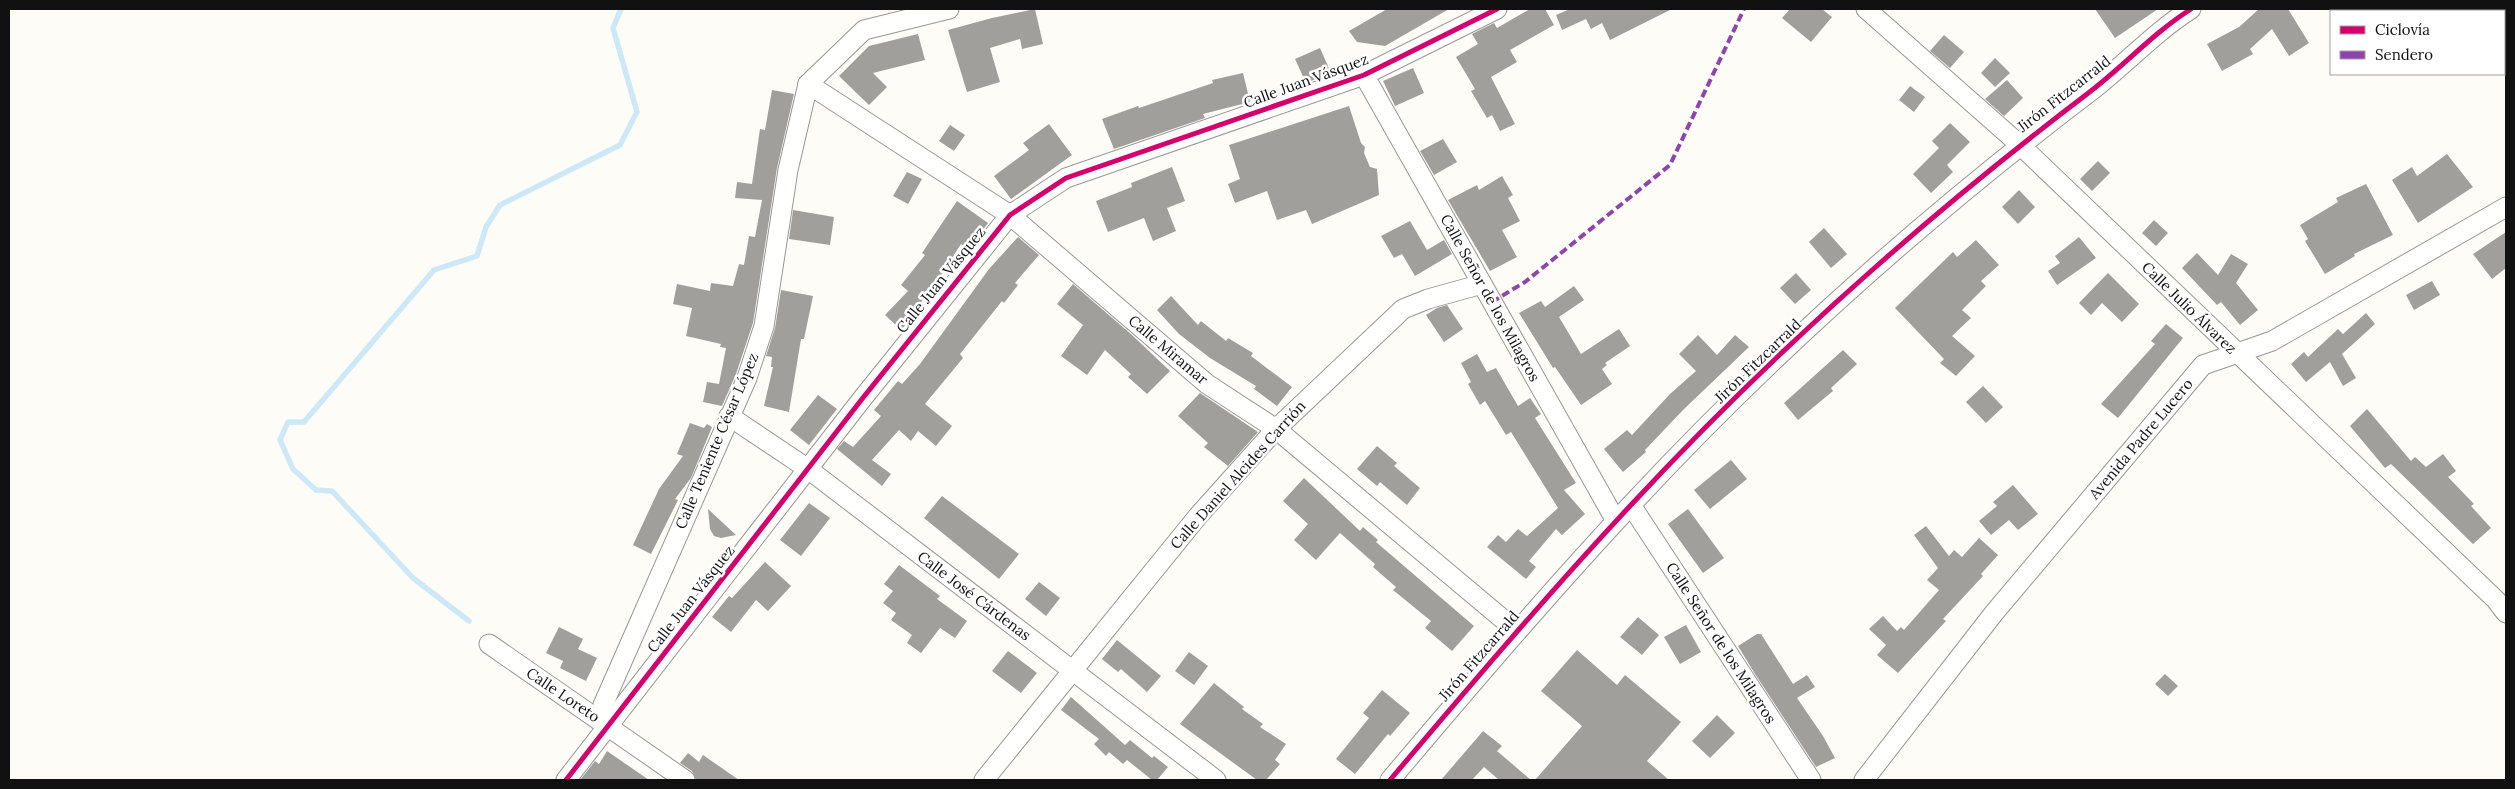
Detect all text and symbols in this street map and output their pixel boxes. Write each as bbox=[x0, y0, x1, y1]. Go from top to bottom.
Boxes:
legend bbox=[2330, 10, 2505, 75]
text: Ciclovía bbox=[2375, 20, 2430, 39]
text: Sendero bbox=[2375, 45, 2433, 64]
street label: Calle Juan Vásquez bbox=[1241, 49, 1371, 112]
street label: Jirón Fitzcarrald bbox=[2012, 51, 2114, 137]
street label: Calle Señor de los Milagros bbox=[1436, 211, 1544, 385]
street label: Calle Juan Vásquez bbox=[892, 223, 989, 337]
street label: Calle Julio Álvarez bbox=[2138, 257, 2241, 358]
street label: Calle Miramar bbox=[1125, 311, 1212, 389]
street label: Jirón Fitzcarrald bbox=[1710, 314, 1805, 408]
street label: Calle Teniente César López bbox=[671, 350, 762, 532]
street label: Avenida Padre Lucero bbox=[2084, 374, 2197, 504]
street label: Calle Daniel Alcides Carrión bbox=[1166, 396, 1310, 553]
street label: Calle Juan Vásquez bbox=[643, 541, 739, 656]
street label: Calle José Cárdenas bbox=[914, 547, 1035, 645]
street label: Calle Señor de los Milagros bbox=[1662, 559, 1781, 727]
street label: Jirón Fitzcarrald bbox=[1434, 607, 1523, 705]
street label: Calle Loreto bbox=[523, 663, 604, 726]

